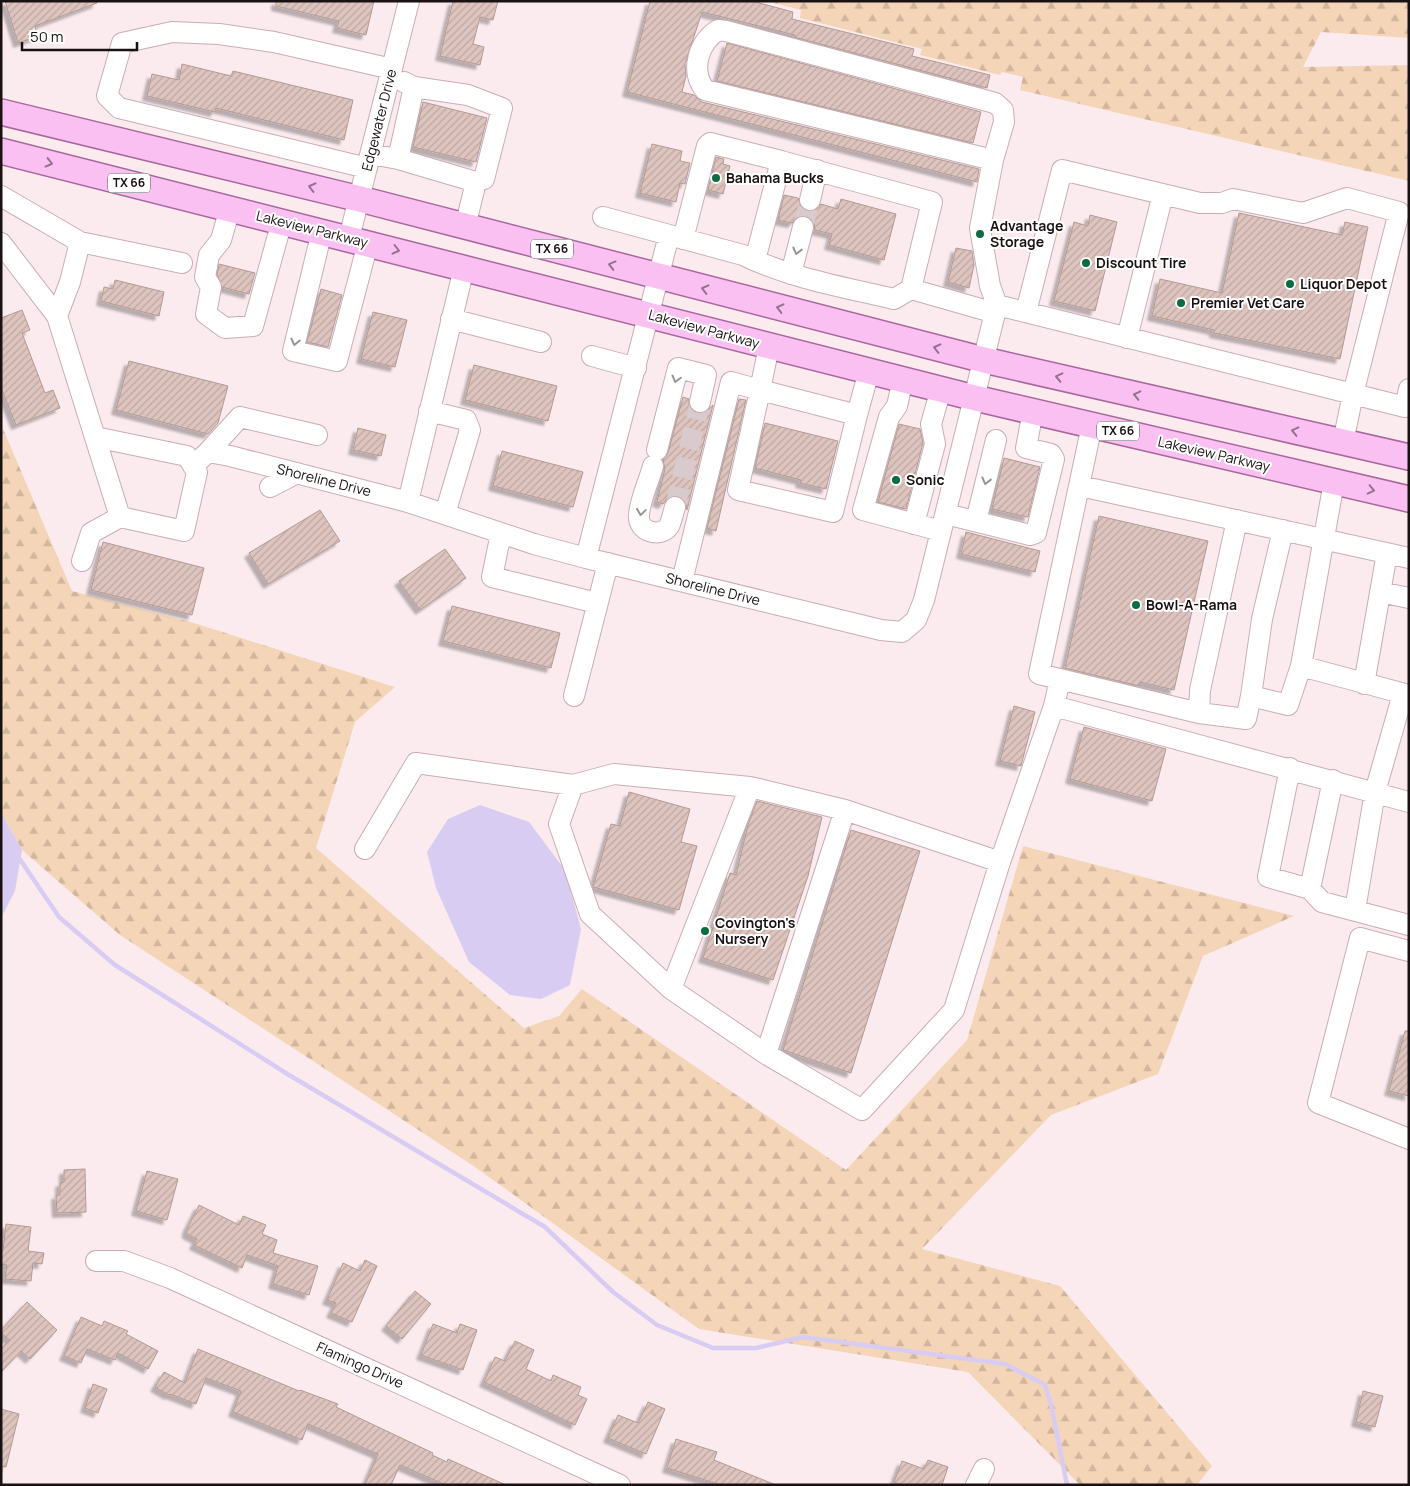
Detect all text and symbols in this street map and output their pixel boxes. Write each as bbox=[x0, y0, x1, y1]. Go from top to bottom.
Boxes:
scale bar bbox=[22, 20, 138, 52]
text: 50 m bbox=[30, 26, 64, 47]
street label: Edgewater Drive bbox=[357, 67, 400, 173]
one-way arrow bbox=[44, 157, 53, 168]
place label: Bahama Bucks bbox=[726, 168, 824, 187]
marker: Bahama Bucks bbox=[710, 172, 722, 184]
road number: TX 66 bbox=[108, 174, 150, 192]
one-way arrow bbox=[308, 182, 317, 193]
street label: Lakeview Parkway bbox=[254, 205, 371, 252]
place label: Advantage Storage bbox=[990, 216, 1063, 251]
marker: Advantage Storage bbox=[974, 228, 986, 240]
road number: TX 66 bbox=[531, 240, 573, 258]
one-way arrow bbox=[391, 245, 399, 255]
one-way arrow bbox=[792, 246, 803, 255]
place label: Discount Tire bbox=[1096, 253, 1186, 272]
marker: Discount Tire bbox=[1080, 257, 1092, 269]
one-way arrow bbox=[608, 260, 617, 271]
place label: Liquor Depot bbox=[1300, 274, 1387, 293]
marker: Liquor Depot bbox=[1284, 278, 1296, 290]
one-way arrow bbox=[700, 284, 709, 295]
place label: Premier Vet Care bbox=[1191, 293, 1305, 312]
marker: Premier Vet Care bbox=[1175, 297, 1187, 309]
one-way arrow bbox=[775, 303, 784, 314]
street label: Lakeview Parkway bbox=[646, 305, 762, 353]
one-way arrow bbox=[290, 338, 301, 347]
one-way arrow bbox=[934, 344, 942, 354]
one-way arrow bbox=[1055, 373, 1064, 383]
one-way arrow bbox=[671, 374, 681, 383]
one-way arrow bbox=[1132, 390, 1141, 401]
road number: TX 66 bbox=[1097, 422, 1139, 441]
one-way arrow bbox=[1291, 426, 1300, 437]
street label: Lakeview Parkway bbox=[1156, 431, 1273, 476]
street label: Shoreline Drive bbox=[275, 459, 373, 500]
place label: Sonic bbox=[906, 470, 945, 489]
marker: Sonic bbox=[890, 474, 902, 486]
one-way arrow bbox=[981, 476, 992, 485]
one-way arrow bbox=[1367, 484, 1376, 495]
one-way arrow bbox=[636, 509, 647, 517]
street label: Shoreline Drive bbox=[664, 568, 762, 609]
place label: Bowl-A-Rama bbox=[1146, 595, 1237, 614]
marker: Bowl-A-Rama bbox=[1130, 599, 1142, 611]
place label: Covington's Nursery bbox=[715, 913, 796, 948]
marker: Covington's Nursery bbox=[699, 925, 711, 937]
street label: Flamingo Drive bbox=[314, 1337, 407, 1392]

